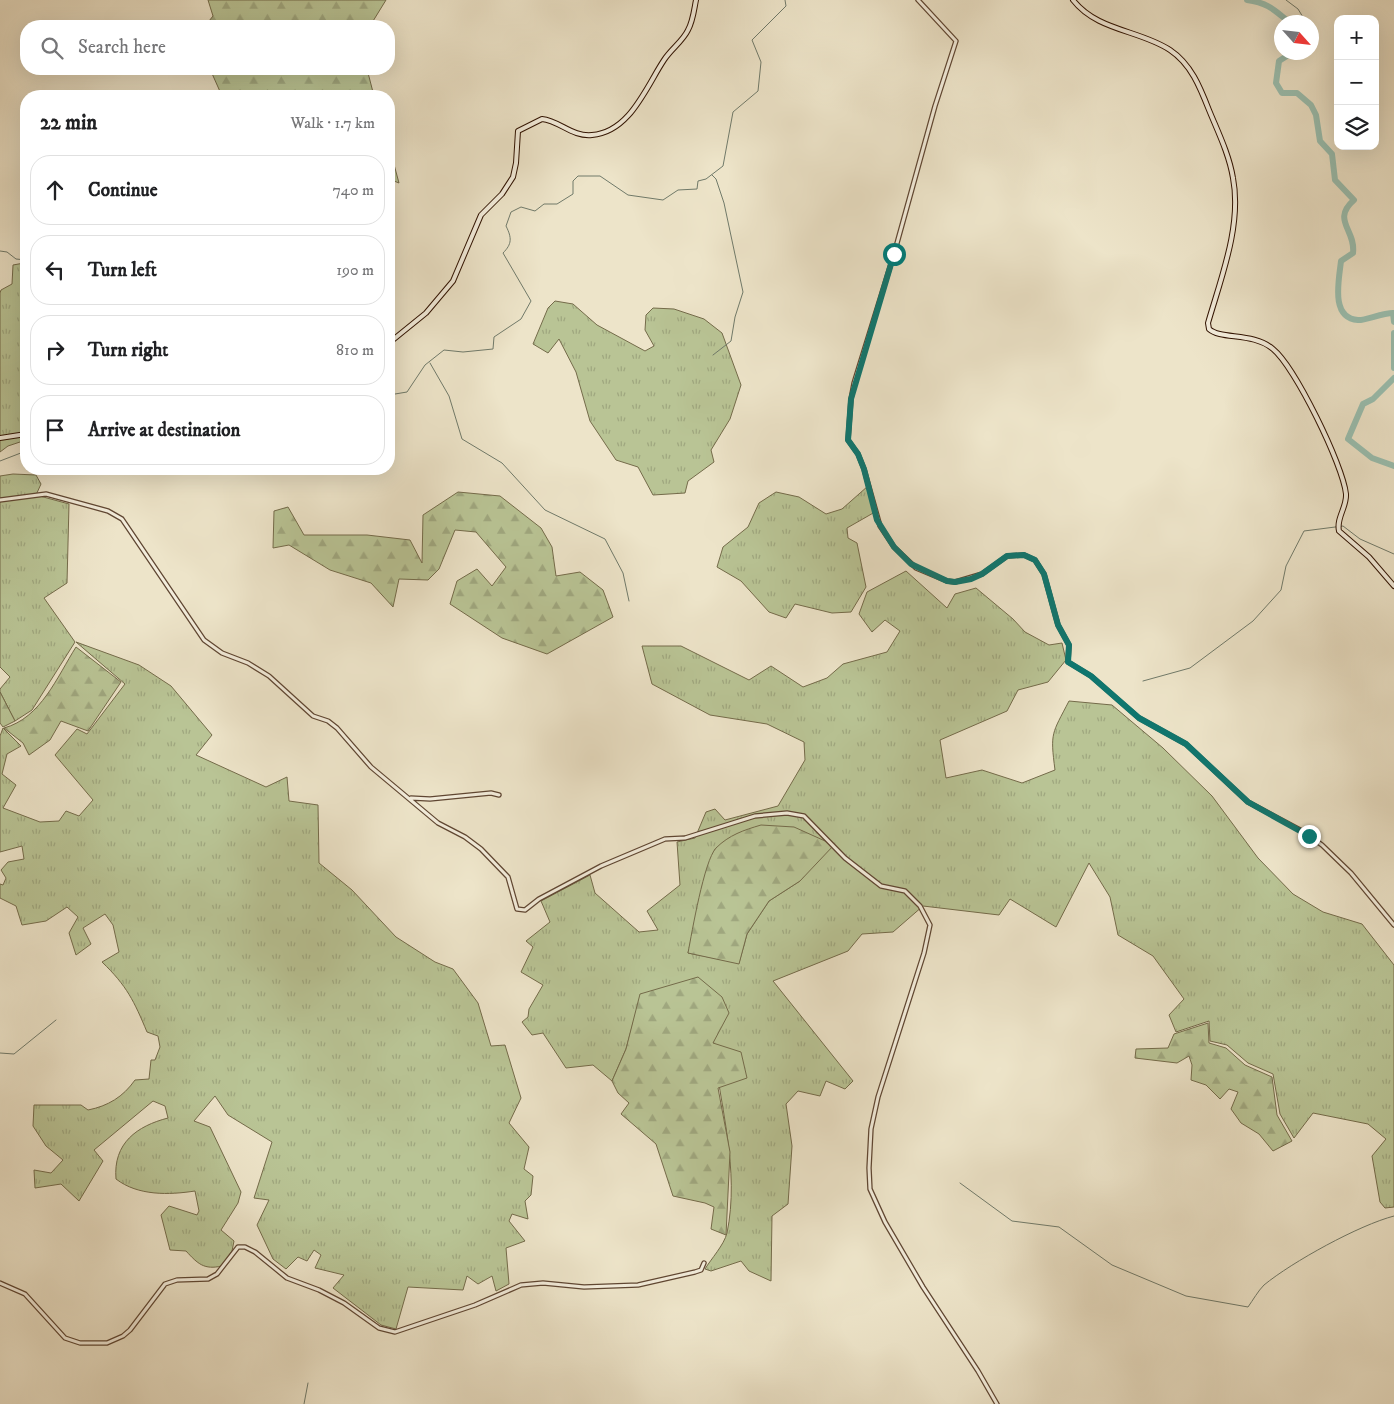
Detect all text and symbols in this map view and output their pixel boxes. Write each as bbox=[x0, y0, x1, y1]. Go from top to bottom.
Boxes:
north arrow bbox=[1274, 15, 1319, 60]
map controls bbox=[1334, 15, 1379, 150]
button: + bbox=[1334, 15, 1379, 60]
search box bbox=[20, 20, 395, 75]
icon: search bbox=[38, 34, 66, 62]
text: Search here bbox=[78, 36, 166, 59]
button: − bbox=[1334, 60, 1379, 105]
button: layers bbox=[1334, 105, 1379, 150]
text: 22 min bbox=[40, 110, 97, 136]
text: Walk · 1.7 km bbox=[291, 113, 375, 133]
icon: ahead bbox=[41, 176, 69, 204]
text: Continue bbox=[88, 179, 158, 202]
text: 740 m bbox=[333, 180, 374, 200]
route start bbox=[883, 243, 906, 266]
icon: left bbox=[41, 256, 69, 284]
text: Turn left bbox=[88, 259, 157, 282]
text: 190 m bbox=[336, 260, 374, 280]
icon: right bbox=[41, 336, 69, 364]
text: Turn right bbox=[88, 339, 168, 362]
text: 810 m bbox=[336, 340, 374, 360]
icon: arrive bbox=[41, 416, 69, 444]
text: Arrive at destination bbox=[88, 419, 240, 442]
route end bbox=[1298, 825, 1321, 848]

